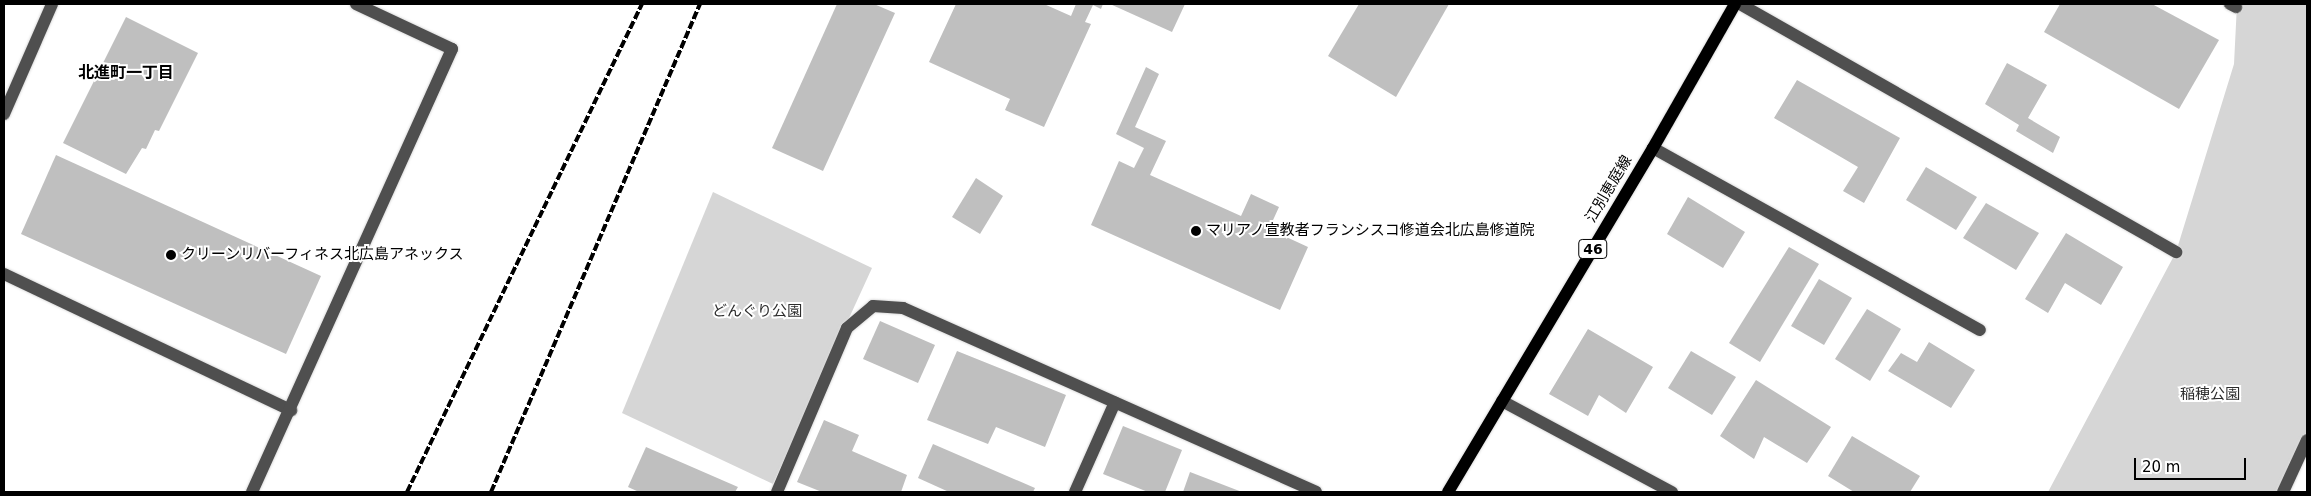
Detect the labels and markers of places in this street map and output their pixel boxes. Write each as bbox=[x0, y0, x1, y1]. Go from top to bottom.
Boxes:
place label: マリアノ宣教者フランシスコ修道会北広島修道院 bbox=[1206, 222, 1536, 240]
marker: マリアノ宣教者フランシスコ修道会北広島修道院 bbox=[1190, 225, 1202, 237]
place label: クリーンリバーフィネス北広島アネックス bbox=[181, 246, 466, 264]
marker: クリーンリバーフィネス北広島アネックス bbox=[165, 249, 177, 261]

